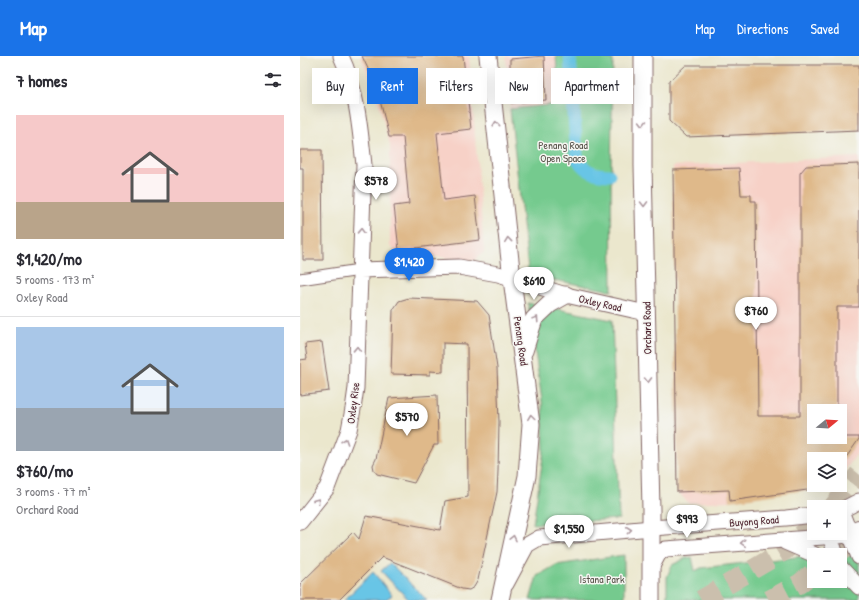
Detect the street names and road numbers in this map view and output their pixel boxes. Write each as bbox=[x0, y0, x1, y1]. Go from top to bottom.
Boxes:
street label: Oxley Road bbox=[577, 291, 623, 315]
street label: Orchard Road bbox=[640, 301, 654, 354]
street label: Penang Road bbox=[511, 316, 531, 367]
street label: Oxley Rise bbox=[344, 381, 363, 425]
street label: Buyong Road bbox=[729, 512, 780, 530]

